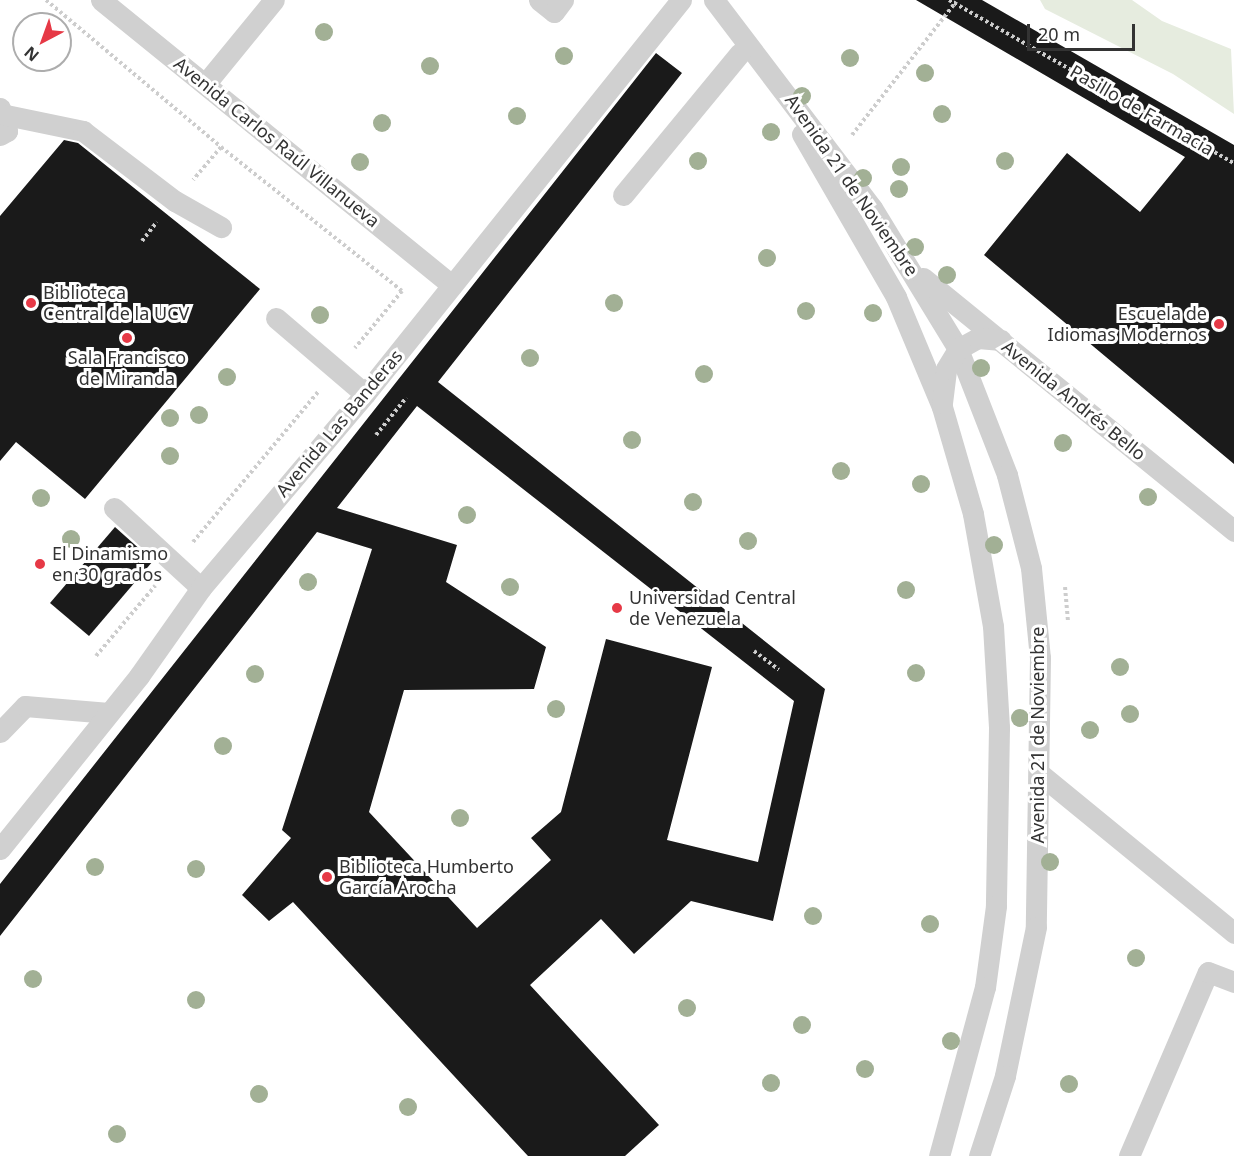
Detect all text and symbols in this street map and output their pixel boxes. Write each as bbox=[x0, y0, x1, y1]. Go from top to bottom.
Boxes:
north arrow bbox=[12, 12, 72, 72]
scale bar bbox=[1030, 12, 1138, 50]
text: 20 m bbox=[1038, 22, 1080, 46]
text: N bbox=[19, 42, 44, 67]
street label: Avenida Carlos Raúl Villanueva bbox=[170, 52, 384, 232]
street label: Pasillo de Farmacia bbox=[1066, 60, 1218, 160]
street label: Avenida 21 de Noviembre bbox=[781, 90, 923, 280]
place label: Biblioteca Central de la UCV bbox=[43, 282, 189, 324]
marker: Biblioteca Central de la UCV bbox=[24, 296, 38, 310]
place label: Escuela de Idiomas Modernos bbox=[1048, 303, 1207, 346]
marker: Escuela de Idiomas Modernos bbox=[1212, 317, 1226, 331]
marker: Sala Francisco de Miranda bbox=[120, 331, 134, 345]
street label: Avenida Andrés Bello bbox=[998, 335, 1150, 465]
street label: Avenida Las Banderas bbox=[271, 345, 407, 501]
place label: Sala Francisco de Miranda bbox=[68, 347, 186, 389]
place label: El Dinamismo en 30 grados bbox=[52, 543, 168, 586]
marker: El Dinamismo en 30 grados bbox=[33, 557, 47, 571]
place label: Universidad Central de Venezuela bbox=[629, 587, 796, 630]
marker: Universidad Central de Venezuela bbox=[610, 601, 624, 615]
street label: Avenida 21 de Noviembre bbox=[1026, 627, 1048, 843]
place label: Biblioteca Humberto García Arocha bbox=[339, 856, 514, 898]
marker: Biblioteca Humberto García Arocha bbox=[320, 870, 334, 884]

